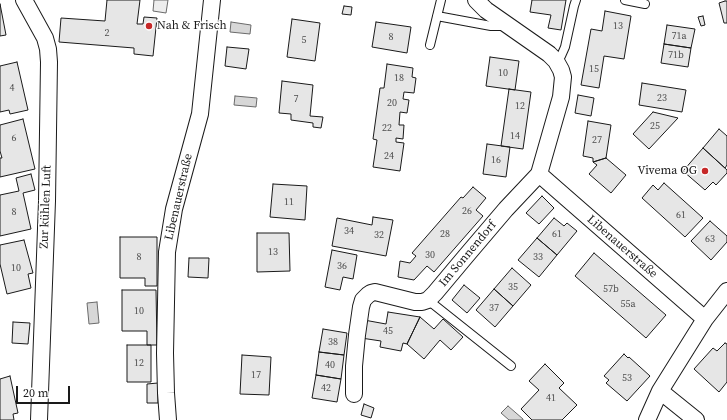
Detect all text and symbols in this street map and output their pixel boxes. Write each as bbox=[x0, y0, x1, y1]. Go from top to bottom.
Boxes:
place label: Nah & Frisch bbox=[157, 19, 227, 33]
house number: 13 bbox=[613, 20, 623, 32]
marker: Nah & Frisch bbox=[144, 21, 154, 31]
house number: 2 bbox=[105, 27, 109, 39]
house number: 71a bbox=[671, 30, 687, 42]
house number: 8 bbox=[389, 31, 393, 43]
house number: 5 bbox=[302, 34, 306, 46]
house number: 71b bbox=[668, 49, 684, 61]
house number: 15 bbox=[589, 63, 599, 75]
house number: 10 bbox=[498, 67, 508, 79]
house number: 18 bbox=[394, 72, 404, 84]
house number: 4 bbox=[10, 82, 14, 94]
house number: 23 bbox=[657, 92, 667, 104]
house number: 7 bbox=[294, 93, 298, 105]
house number: 20 bbox=[387, 97, 397, 109]
house number: 12 bbox=[515, 100, 525, 112]
house number: 25 bbox=[650, 120, 660, 132]
house number: 22 bbox=[382, 122, 392, 134]
house number: 14 bbox=[510, 130, 520, 142]
house number: 6 bbox=[12, 132, 16, 144]
house number: 27 bbox=[592, 134, 602, 146]
house number: 24 bbox=[384, 150, 394, 162]
street label: Libenauerstraße bbox=[162, 152, 196, 242]
house number: 16 bbox=[491, 154, 501, 166]
place label: Vivema OG bbox=[637, 164, 697, 178]
street label: Zur kühlen Luft bbox=[37, 165, 55, 249]
marker: Vivema OG bbox=[700, 166, 710, 176]
house number: 11 bbox=[284, 196, 294, 208]
house number: 26 bbox=[462, 205, 472, 217]
house number: 8 bbox=[12, 206, 16, 218]
house number: 61 bbox=[676, 209, 686, 221]
street label: Libenauerstraße bbox=[584, 213, 660, 281]
street label: Im Sonnendorf bbox=[436, 218, 500, 290]
house number: 34 bbox=[344, 225, 354, 237]
house number: 28 bbox=[440, 228, 450, 240]
house number: 61 bbox=[552, 228, 562, 240]
house number: 32 bbox=[374, 229, 384, 241]
house number: 63 bbox=[705, 233, 715, 245]
house number: 13 bbox=[268, 246, 278, 258]
house number: 30 bbox=[425, 249, 435, 261]
house number: 8 bbox=[137, 251, 141, 263]
house number: 33 bbox=[533, 251, 543, 263]
house number: 36 bbox=[337, 260, 347, 272]
house number: 10 bbox=[11, 262, 21, 274]
house number: 35 bbox=[508, 281, 518, 293]
house number: 57b bbox=[603, 283, 619, 295]
house number: 55a bbox=[620, 298, 636, 310]
house number: 37 bbox=[489, 302, 499, 314]
house number: 10 bbox=[134, 305, 144, 317]
house number: 45 bbox=[383, 325, 393, 337]
house number: 38 bbox=[328, 336, 338, 348]
house number: 12 bbox=[134, 357, 144, 369]
house number: 40 bbox=[325, 359, 335, 371]
house number: 17 bbox=[251, 369, 261, 381]
house number: 53 bbox=[622, 372, 632, 384]
scale bar bbox=[18, 378, 72, 404]
house number: 42 bbox=[321, 382, 331, 394]
text: 20 m bbox=[23, 385, 49, 401]
house number: 41 bbox=[546, 392, 556, 404]

